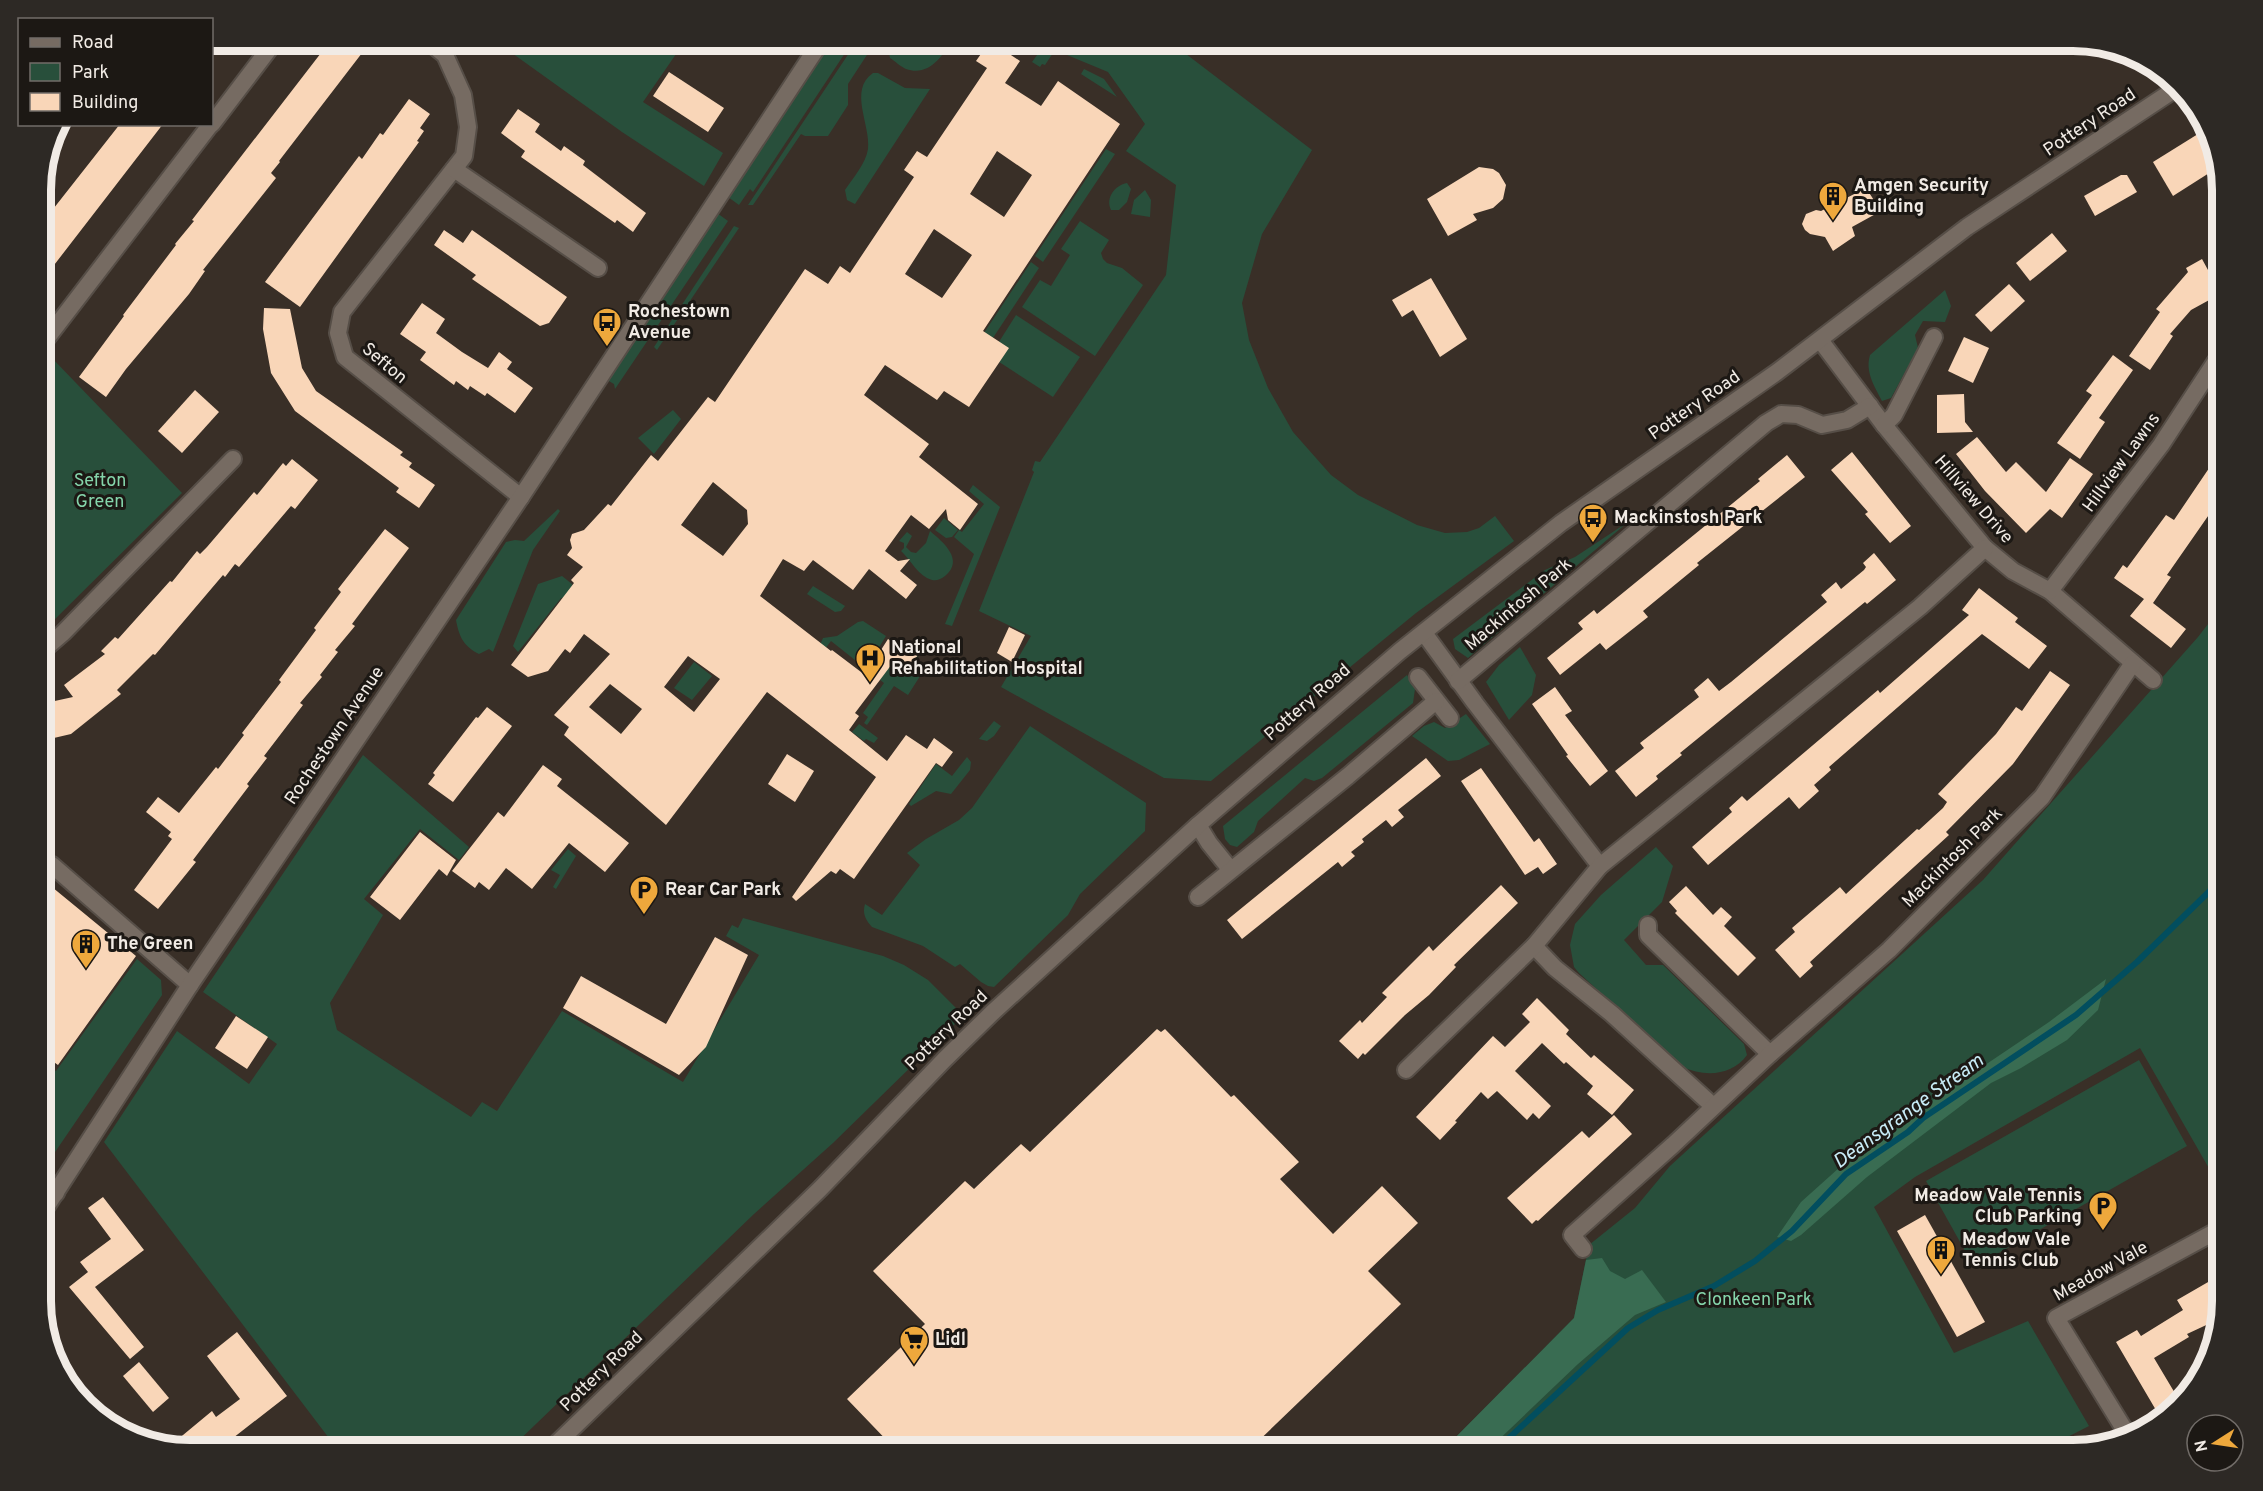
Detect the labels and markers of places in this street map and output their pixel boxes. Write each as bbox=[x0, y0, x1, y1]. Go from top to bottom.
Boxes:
place label: Amgen Security Building bbox=[1854, 175, 1989, 219]
building icon: Amgen Security Building bbox=[1817, 180, 1849, 222]
place label: Rochestown Avenue bbox=[628, 301, 730, 345]
bus stop icon: Rochestown Avenue bbox=[591, 306, 623, 348]
bus stop icon: Mackinstosh Park bbox=[1577, 502, 1609, 544]
place label: Mackinstosh Park bbox=[1614, 507, 1763, 530]
place label: National Rehabilitation Hospital bbox=[891, 637, 1083, 681]
hospital icon: National Rehabilitation Hospital bbox=[854, 642, 886, 684]
parking icon: Rear Car Park bbox=[628, 874, 660, 916]
place label: Rear Car Park bbox=[665, 879, 781, 902]
building icon: The Green bbox=[70, 928, 102, 970]
place label: The Green bbox=[107, 933, 194, 956]
place label: Meadow Vale Tennis Club Parking bbox=[1914, 1185, 2082, 1229]
parking icon: Meadow Vale Tennis Club Parking bbox=[2087, 1190, 2119, 1232]
place label: Meadow Vale Tennis Club bbox=[1962, 1229, 2070, 1273]
building icon: Meadow Vale Tennis Club bbox=[1925, 1234, 1957, 1276]
supermarket icon: Lidl bbox=[898, 1324, 930, 1366]
place label: Lidl bbox=[935, 1329, 966, 1352]

